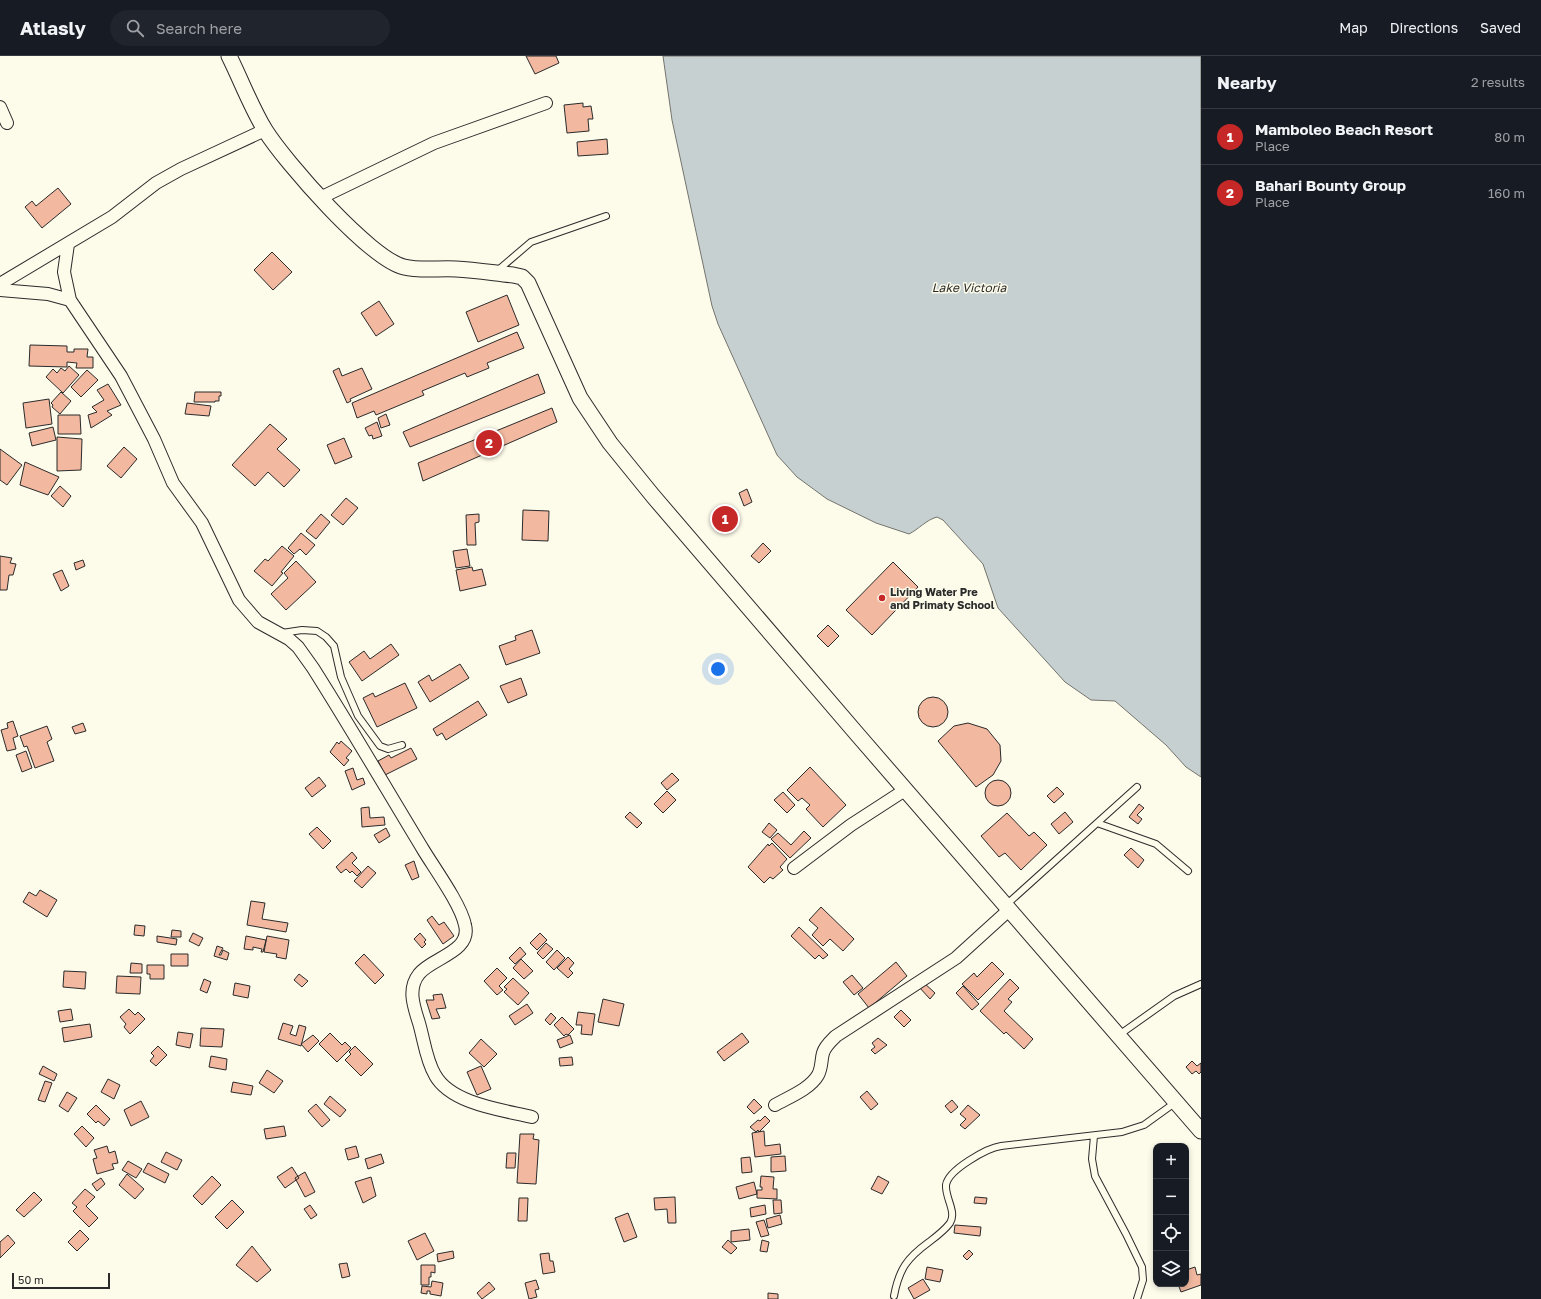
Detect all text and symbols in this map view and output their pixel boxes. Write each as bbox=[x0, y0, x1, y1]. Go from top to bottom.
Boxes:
search box bbox=[110, 10, 390, 46]
text: Atlasly bbox=[20, 16, 86, 39]
icon: search bbox=[124, 17, 146, 39]
text: Search here bbox=[156, 19, 242, 37]
text: Map bbox=[1339, 19, 1368, 36]
text: Directions bbox=[1390, 19, 1458, 36]
text: Saved bbox=[1480, 19, 1521, 36]
text: Nearby bbox=[1217, 72, 1277, 93]
text: 2 results bbox=[1471, 74, 1525, 90]
text: Mamboleo Beach Resort bbox=[1255, 120, 1433, 138]
text: 1 bbox=[1227, 129, 1233, 145]
text: 80 m bbox=[1494, 129, 1525, 145]
text: Place bbox=[1255, 138, 1290, 154]
text: Bahari Bounty Group bbox=[1255, 176, 1406, 194]
text: 2 bbox=[1226, 185, 1234, 201]
text: 160 m bbox=[1488, 185, 1525, 201]
text: Place bbox=[1255, 194, 1290, 210]
water label: Lake Victoria bbox=[932, 280, 1008, 295]
pin: 2 bbox=[476, 428, 502, 458]
pin: 1 bbox=[712, 504, 738, 534]
place label: Living Water Pre and Primaty School bbox=[890, 585, 995, 611]
marker: Living Water Pre and Primaty School bbox=[877, 593, 887, 603]
your location bbox=[708, 659, 728, 679]
map controls bbox=[1153, 1143, 1189, 1287]
button: + bbox=[1153, 1143, 1189, 1179]
button: − bbox=[1153, 1179, 1189, 1215]
button: locate bbox=[1153, 1215, 1189, 1251]
button: layers bbox=[1153, 1251, 1189, 1287]
scale bar bbox=[12, 1271, 110, 1290]
text: 50 m bbox=[18, 1273, 44, 1286]

